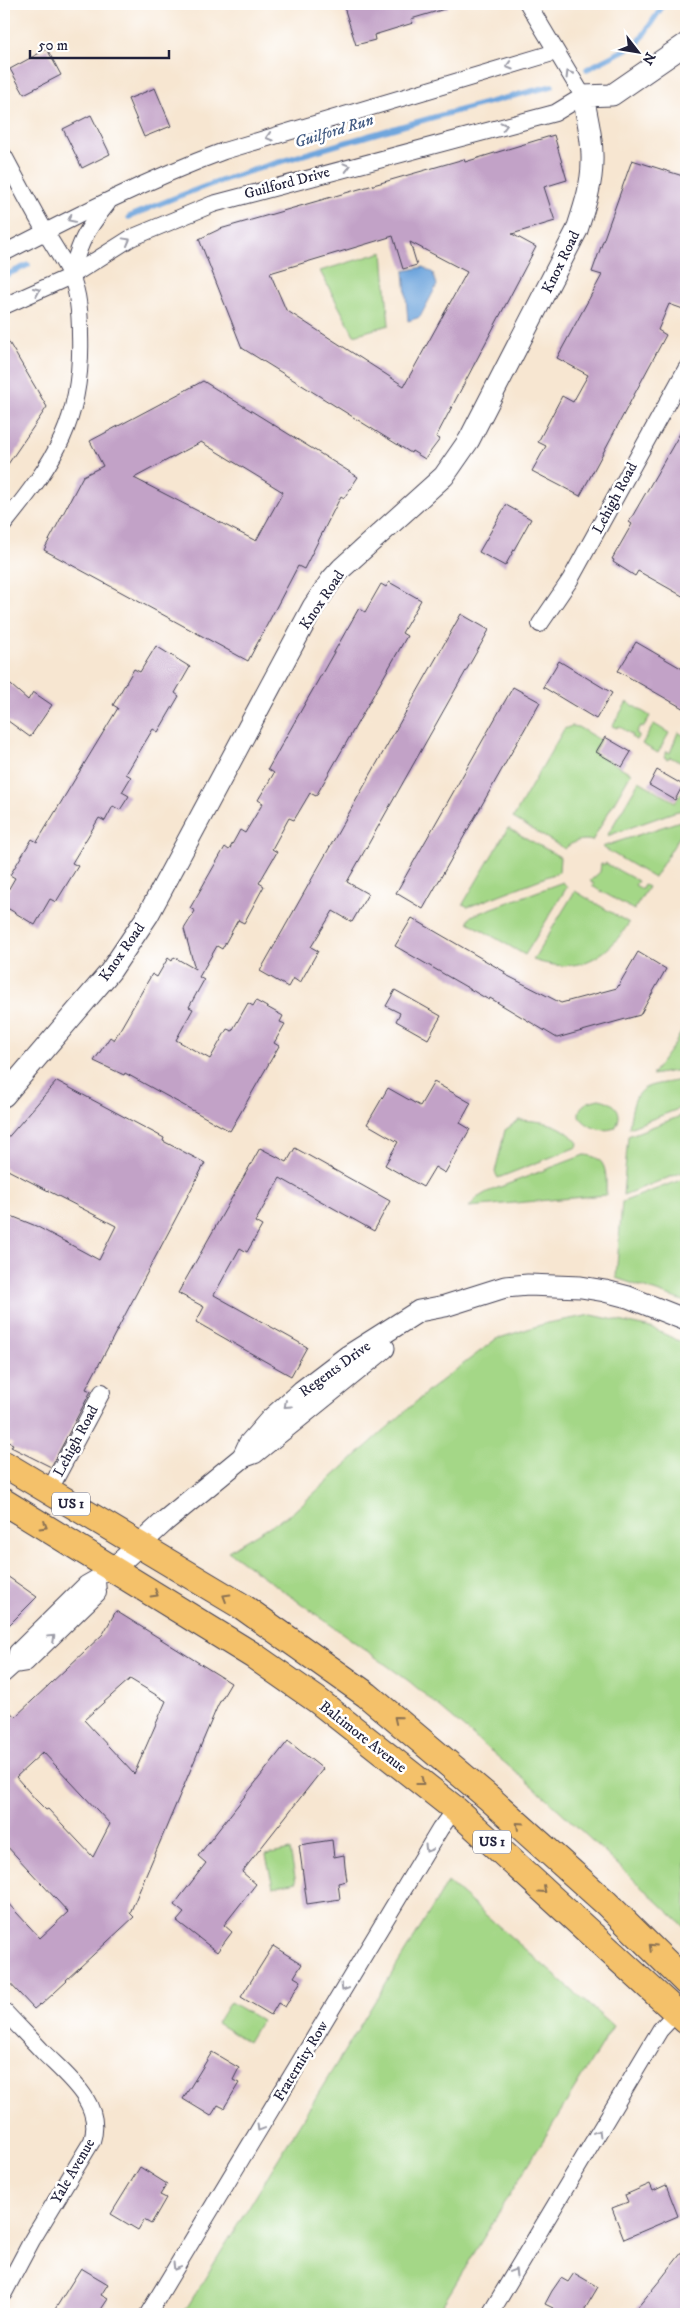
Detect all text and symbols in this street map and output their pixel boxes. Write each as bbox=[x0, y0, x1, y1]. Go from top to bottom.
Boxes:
scale bar bbox=[30, 28, 169, 60]
north arrow bbox=[612, 28, 662, 78]
text: 50 m bbox=[38, 36, 68, 55]
text: N bbox=[637, 49, 659, 68]
one-way arrow bbox=[505, 60, 514, 70]
one-way arrow bbox=[566, 71, 576, 80]
water label: Guilford Run bbox=[292, 110, 376, 152]
one-way arrow bbox=[500, 121, 509, 132]
one-way arrow bbox=[266, 132, 274, 142]
street label: Guilford Drive bbox=[242, 162, 332, 204]
one-way arrow bbox=[342, 163, 350, 173]
one-way arrow bbox=[67, 213, 76, 223]
street label: Knox Road bbox=[538, 227, 585, 296]
one-way arrow bbox=[122, 237, 131, 247]
one-way arrow bbox=[32, 286, 41, 297]
street label: Lehigh Road bbox=[588, 459, 642, 537]
street label: Knox Road bbox=[295, 566, 349, 633]
street label: Knox Road bbox=[95, 919, 149, 985]
street label: Regents Drive bbox=[296, 1337, 374, 1401]
one-way arrow bbox=[284, 1399, 293, 1408]
street label: Lehigh Road bbox=[49, 1402, 103, 1480]
road number: US 1 bbox=[52, 1492, 90, 1516]
one-way arrow bbox=[39, 1520, 48, 1530]
one-way arrow bbox=[149, 1588, 158, 1598]
one-way arrow bbox=[222, 1593, 231, 1603]
one-way arrow bbox=[47, 1635, 56, 1644]
street label: Baltimore Avenue bbox=[316, 1697, 410, 1777]
one-way arrow bbox=[394, 1716, 403, 1724]
one-way arrow bbox=[416, 1777, 425, 1786]
one-way arrow bbox=[516, 1822, 525, 1831]
road number: US 1 bbox=[473, 1830, 511, 1854]
one-way arrow bbox=[424, 1844, 434, 1853]
one-way arrow bbox=[538, 1884, 547, 1893]
one-way arrow bbox=[648, 1944, 657, 1953]
one-way arrow bbox=[341, 1983, 351, 1992]
street label: Fraternity Row bbox=[270, 2017, 333, 2105]
one-way arrow bbox=[257, 2122, 267, 2131]
one-way arrow bbox=[591, 2129, 601, 2138]
street label: Yale Avenue bbox=[47, 2135, 99, 2207]
one-way arrow bbox=[173, 2261, 183, 2270]
one-way arrow bbox=[508, 2269, 518, 2278]

